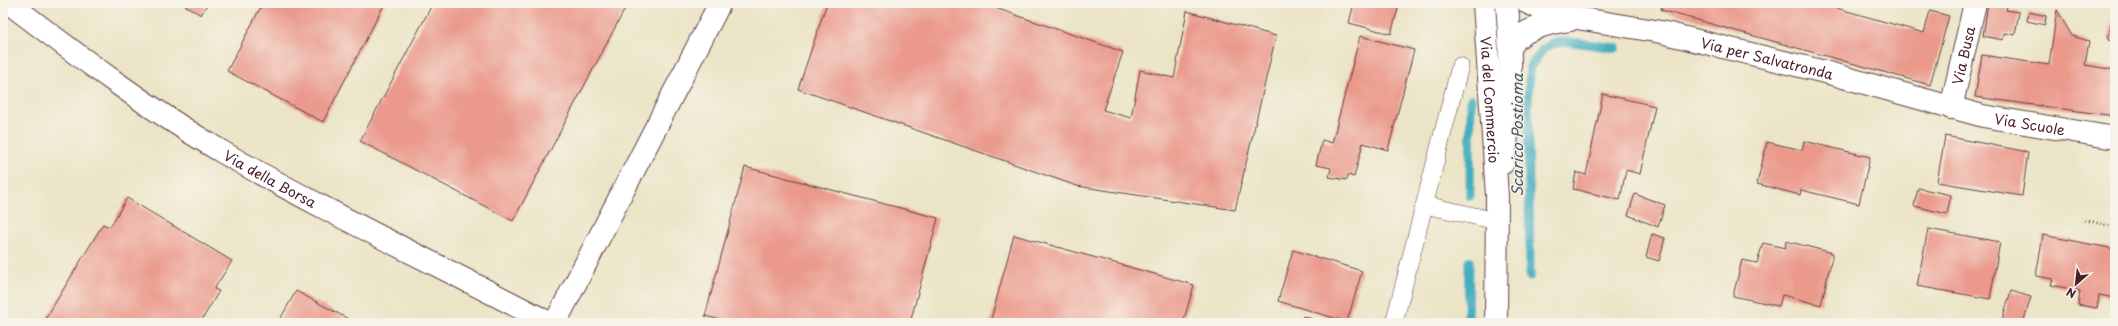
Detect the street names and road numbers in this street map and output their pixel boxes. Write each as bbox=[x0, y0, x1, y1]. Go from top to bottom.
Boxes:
street label: Via Busa bbox=[1946, 24, 1980, 87]
street label: Via per Salvatronda bbox=[1699, 32, 1836, 84]
street label: Via del Commercio bbox=[1476, 36, 1505, 164]
street label: Via Scuole bbox=[1993, 108, 2067, 140]
street label: Via della Borsa bbox=[220, 145, 320, 212]

